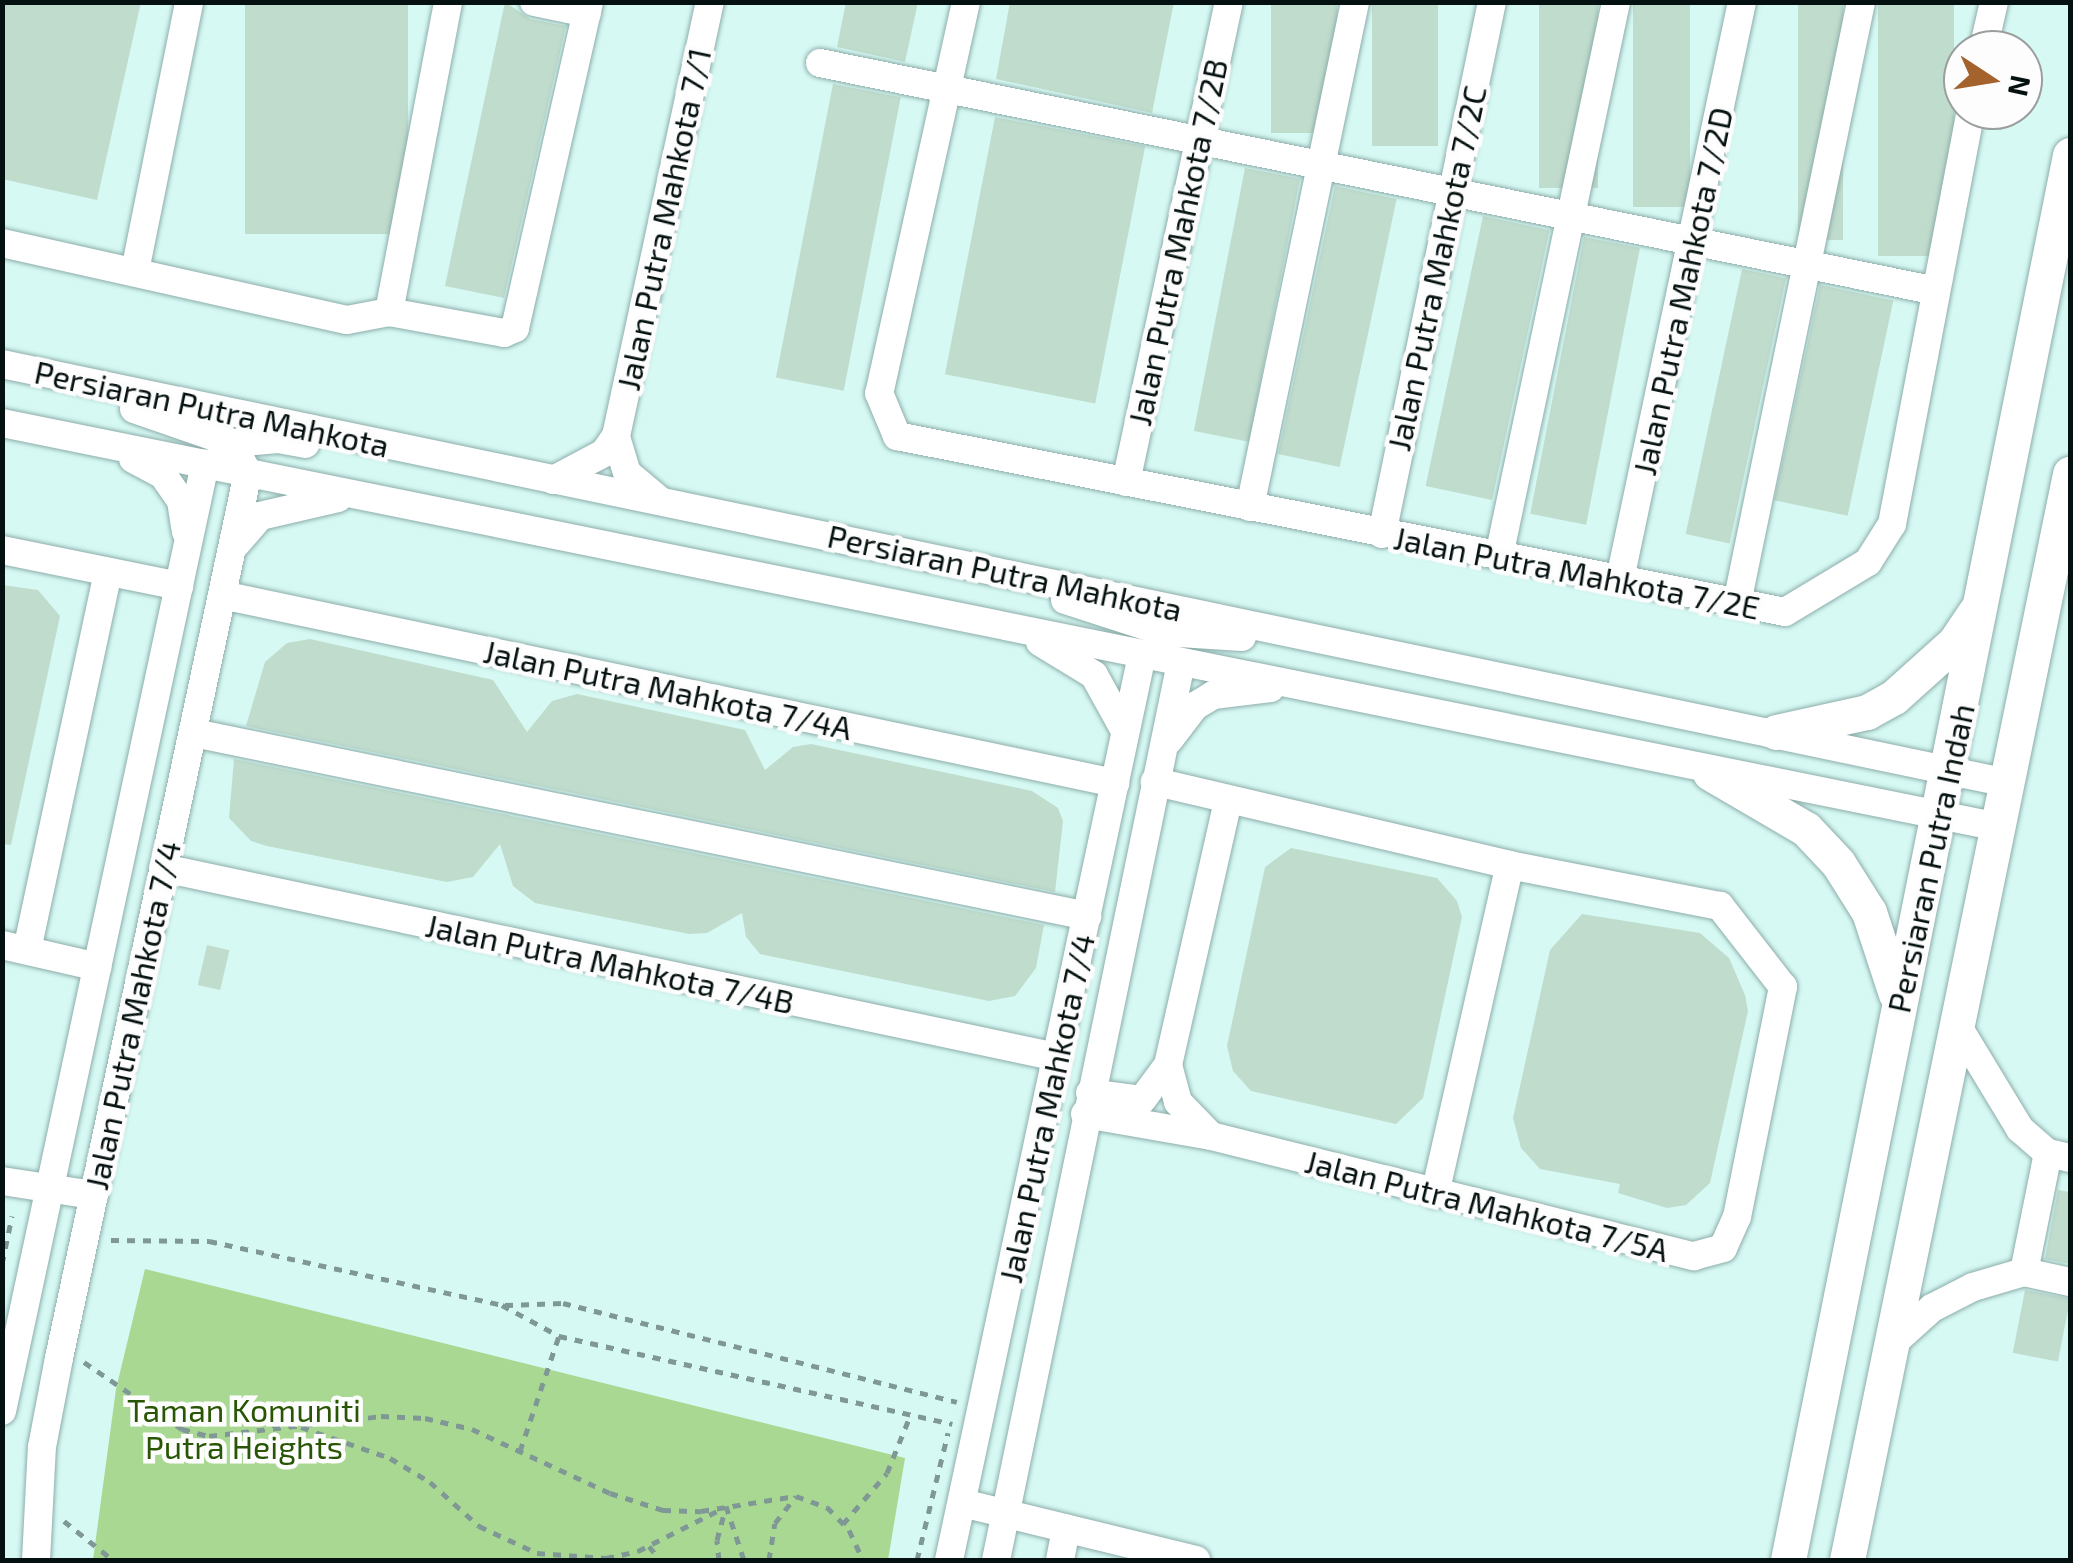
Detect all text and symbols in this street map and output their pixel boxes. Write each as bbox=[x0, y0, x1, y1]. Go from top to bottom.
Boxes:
north arrow bbox=[1943, 30, 2043, 130]
street label: Jalan Putra Mahkota 7/1 bbox=[608, 44, 718, 394]
street label: Jalan Putra Mahkota 7/2B bbox=[1119, 55, 1235, 429]
text: N bbox=[2002, 72, 2039, 99]
street label: Jalan Putra Mahkota 7/2C bbox=[1379, 82, 1493, 454]
street label: Jalan Putra Mahkota 7/2D bbox=[1624, 103, 1740, 479]
street label: Persiaran Putra Mahkota bbox=[31, 352, 393, 464]
street label: Persiaran Putra Mahkota bbox=[824, 516, 1186, 628]
street label: Jalan Putra Mahkota 7/2E bbox=[1391, 518, 1763, 626]
street label: Jalan Putra Mahkota 7/4A bbox=[480, 631, 856, 747]
street label: Persiaran Putra Indah bbox=[1878, 700, 1982, 1016]
street label: Jalan Putra Mahkota 7/4 bbox=[76, 837, 188, 1193]
street label: Jalan Putra Mahkota 7/4B bbox=[422, 905, 798, 1021]
street label: Jalan Putra Mahkota 7/4 bbox=[990, 930, 1102, 1286]
street label: Jalan Putra Mahkota 7/5A bbox=[1301, 1141, 1673, 1269]
park label: Taman Komuniti Putra Heights bbox=[127, 1391, 361, 1466]

